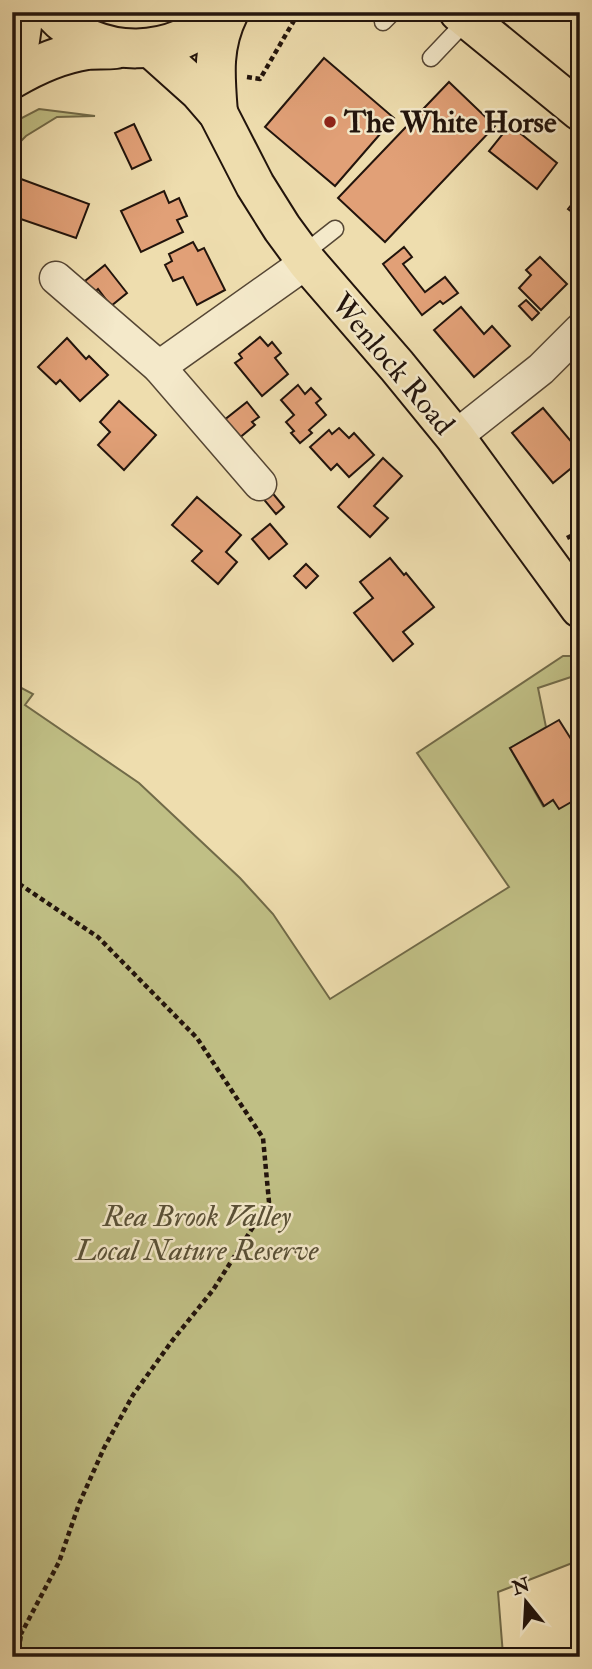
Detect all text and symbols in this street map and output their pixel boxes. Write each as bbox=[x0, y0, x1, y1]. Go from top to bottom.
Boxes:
place label: The White Horse bbox=[343, 104, 557, 141]
marker: The White Horse bbox=[322, 114, 338, 130]
street label: Wenlock Road bbox=[322, 285, 463, 443]
park label: Rea Brook Valley Local Nature Reserve bbox=[74, 1198, 320, 1269]
north arrow bbox=[490, 1568, 560, 1638]
text: N bbox=[508, 1572, 534, 1601]

